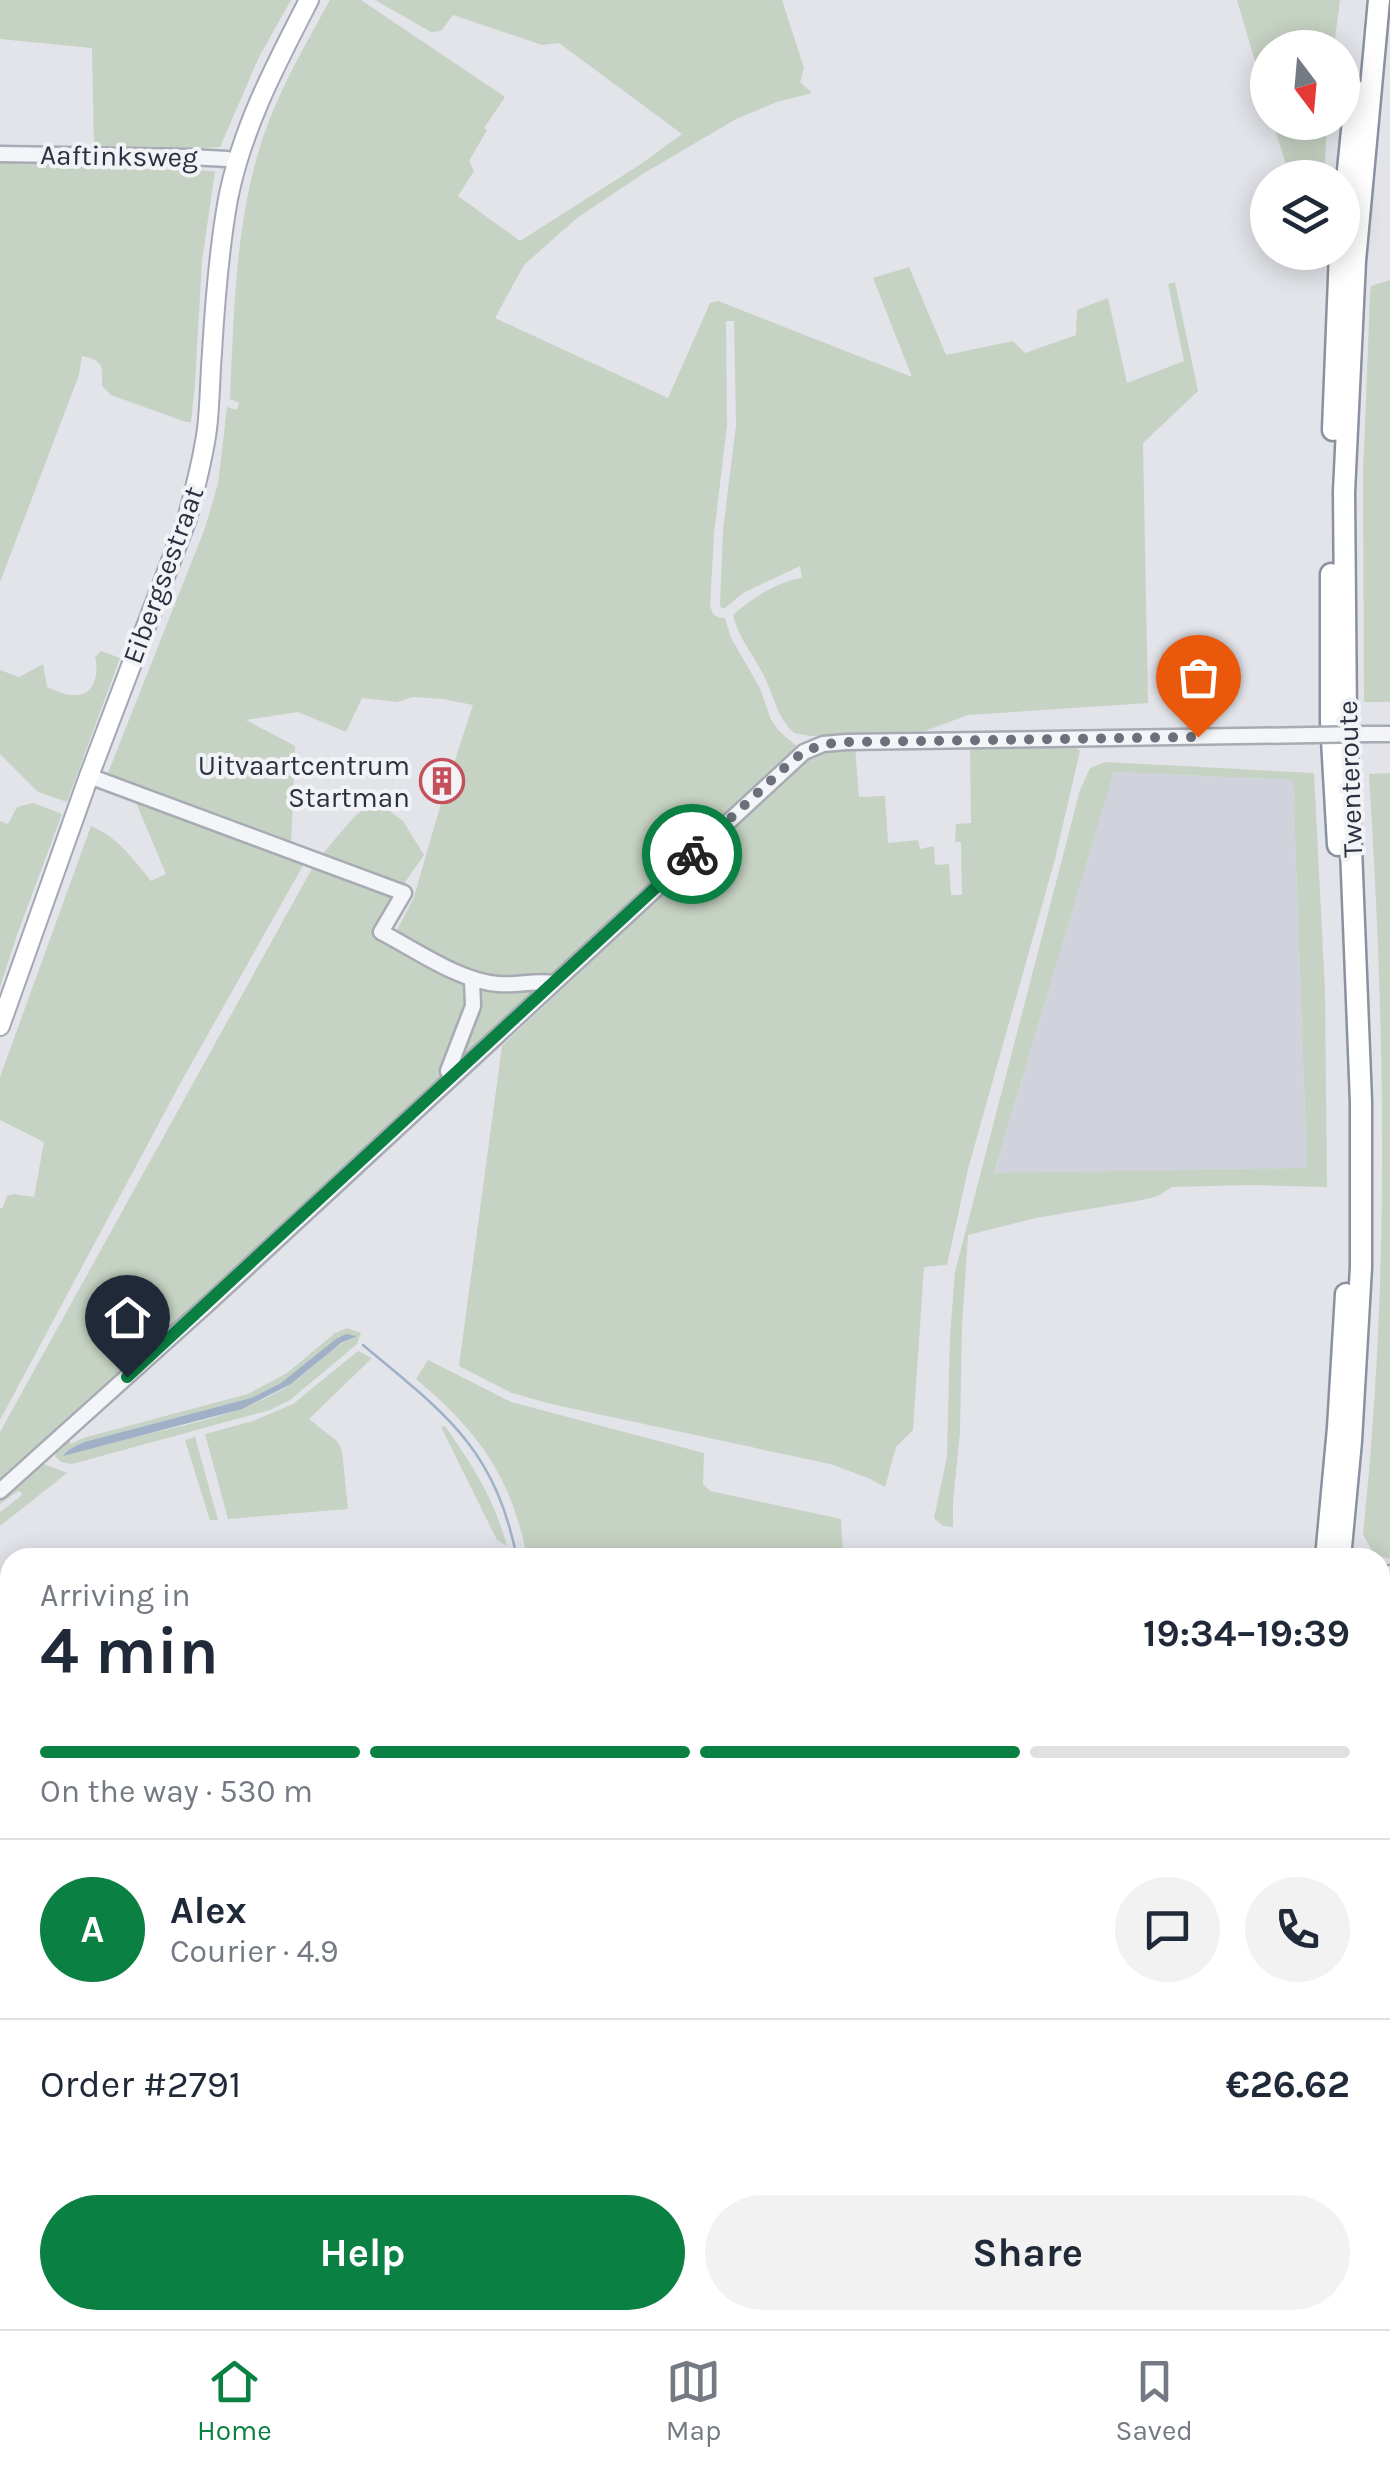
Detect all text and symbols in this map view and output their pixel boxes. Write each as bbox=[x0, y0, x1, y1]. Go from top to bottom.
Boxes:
north arrow bbox=[1250, 30, 1360, 140]
map controls bbox=[1250, 30, 1360, 270]
street label: Aaftinksweg bbox=[40, 138, 198, 174]
button: layers bbox=[1250, 160, 1360, 270]
street label: Eibergsestraat bbox=[116, 482, 210, 668]
pin bbox=[1156, 635, 1241, 738]
icon: bag bbox=[1171, 650, 1226, 705]
street label: Twenteroute bbox=[1331, 700, 1369, 858]
place label: Uitvaartcentrum Startman bbox=[198, 749, 410, 814]
building icon: Uitvaartcentrum Startman bbox=[419, 758, 465, 804]
courier bbox=[642, 804, 742, 904]
icon: bike bbox=[665, 827, 720, 882]
pin bbox=[85, 1275, 170, 1378]
icon: home bbox=[100, 1290, 155, 1345]
text: Arriving in bbox=[40, 1577, 191, 1614]
text: 19:34–19:39 bbox=[1143, 1611, 1350, 1656]
text: 4 min bbox=[40, 1613, 219, 1689]
text: On the way · 530 m bbox=[40, 1773, 313, 1810]
button: chat bbox=[1115, 1877, 1220, 1982]
button: phone bbox=[1245, 1877, 1350, 1982]
text: Alex bbox=[170, 1888, 247, 1933]
text: A bbox=[81, 1907, 104, 1952]
text: Courier · 4.9 bbox=[170, 1933, 339, 1970]
text: Order #2791 bbox=[40, 2062, 241, 2107]
text: €26.62 bbox=[1226, 2062, 1350, 2107]
button: Help bbox=[40, 2195, 685, 2310]
button: Share bbox=[705, 2195, 1350, 2310]
tab: Home bbox=[197, 2354, 272, 2447]
tab: Map bbox=[666, 2354, 721, 2447]
tab: Saved bbox=[1116, 2354, 1193, 2447]

